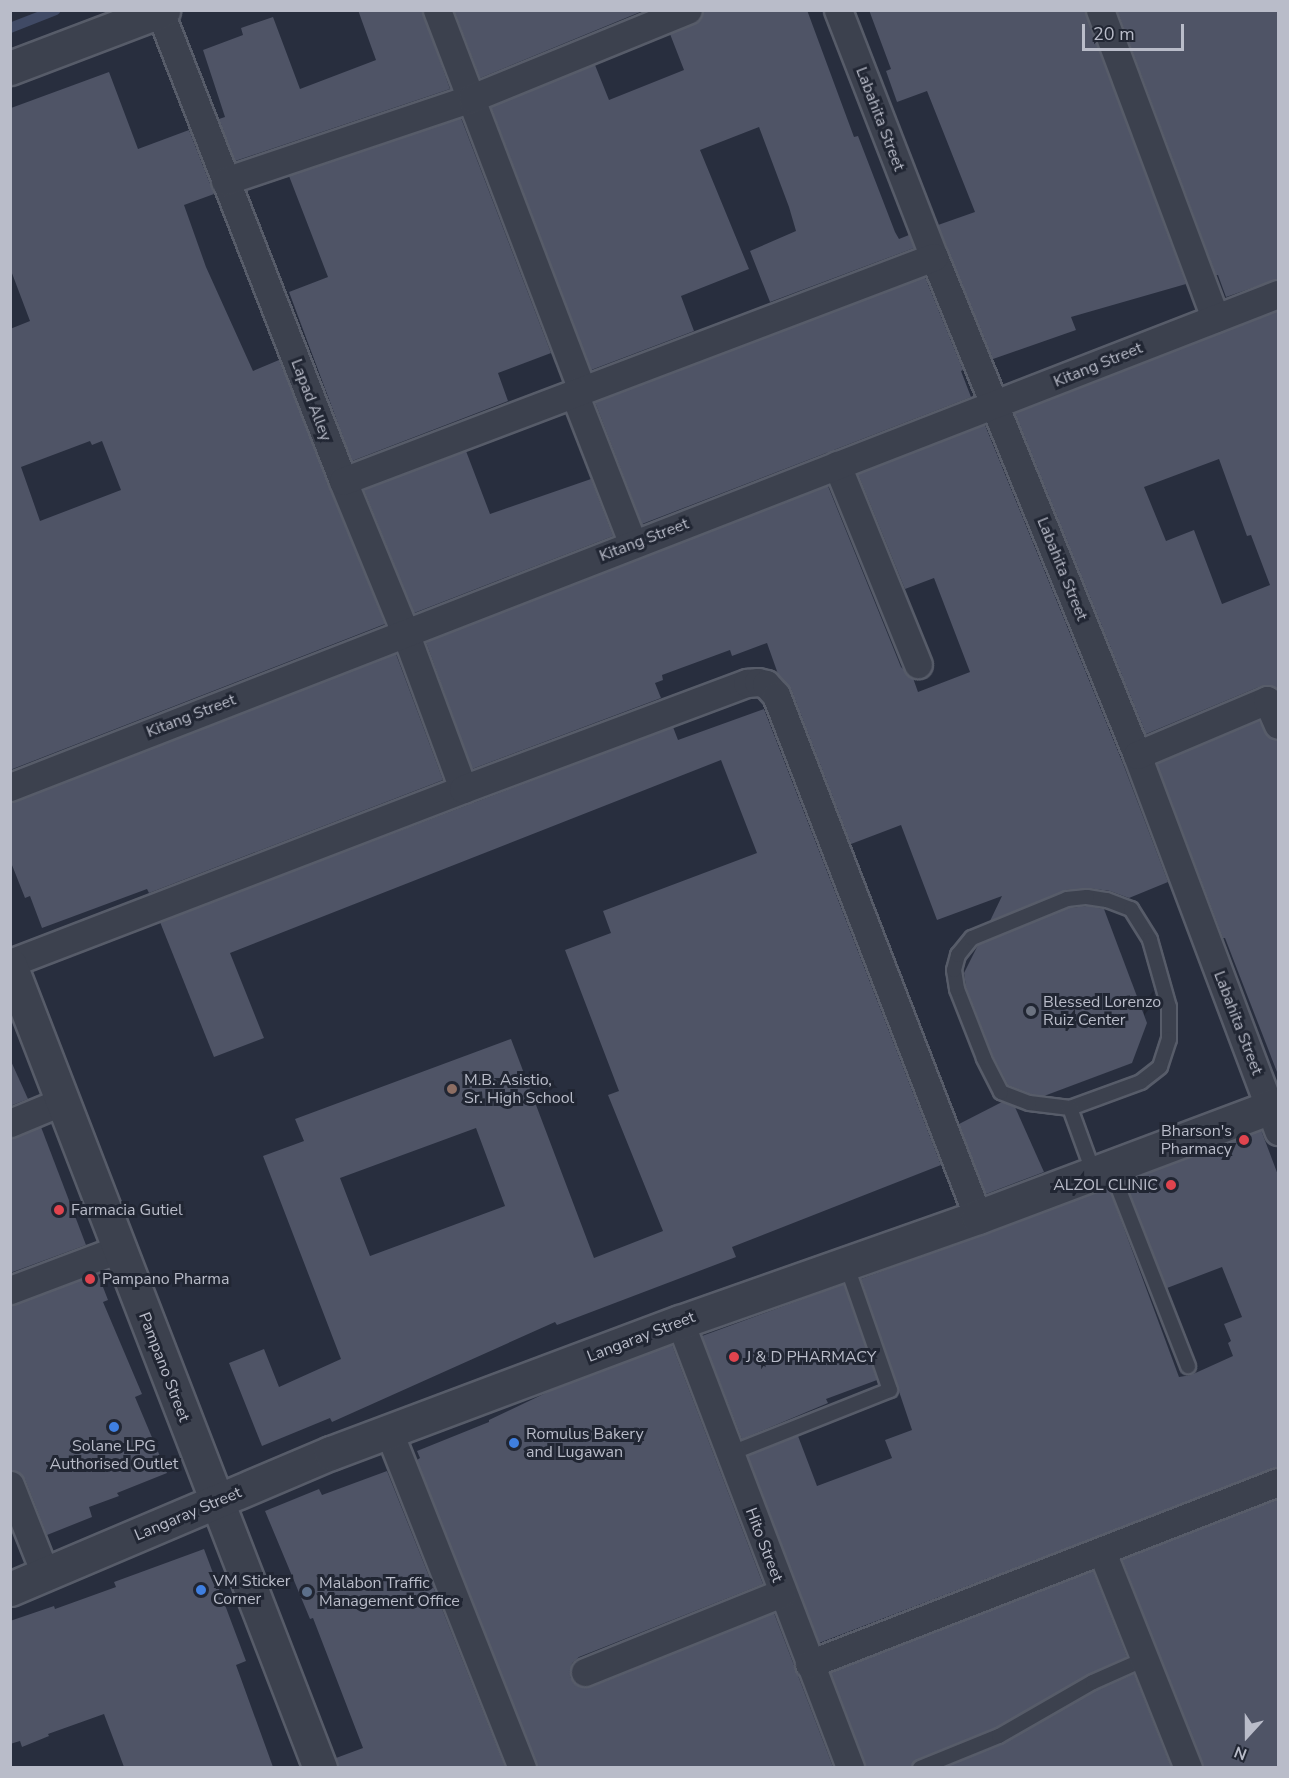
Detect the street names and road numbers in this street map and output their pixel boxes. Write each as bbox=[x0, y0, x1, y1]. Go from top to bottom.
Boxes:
street label: Labahita Street bbox=[851, 64, 909, 174]
street label: Kitang Street bbox=[1051, 338, 1145, 392]
street label: Lapad Alley bbox=[287, 356, 335, 444]
street label: Kitang Street bbox=[597, 514, 691, 566]
street label: Labahita Street bbox=[1033, 515, 1091, 623]
street label: Kitang Street bbox=[144, 690, 238, 742]
street label: Labahita Street bbox=[1209, 968, 1267, 1078]
street label: Langaray Street bbox=[584, 1308, 698, 1366]
street label: Pampano Street bbox=[134, 1310, 194, 1424]
street label: Langaray Street bbox=[132, 1483, 244, 1545]
street label: Hito Street bbox=[741, 1505, 787, 1585]

